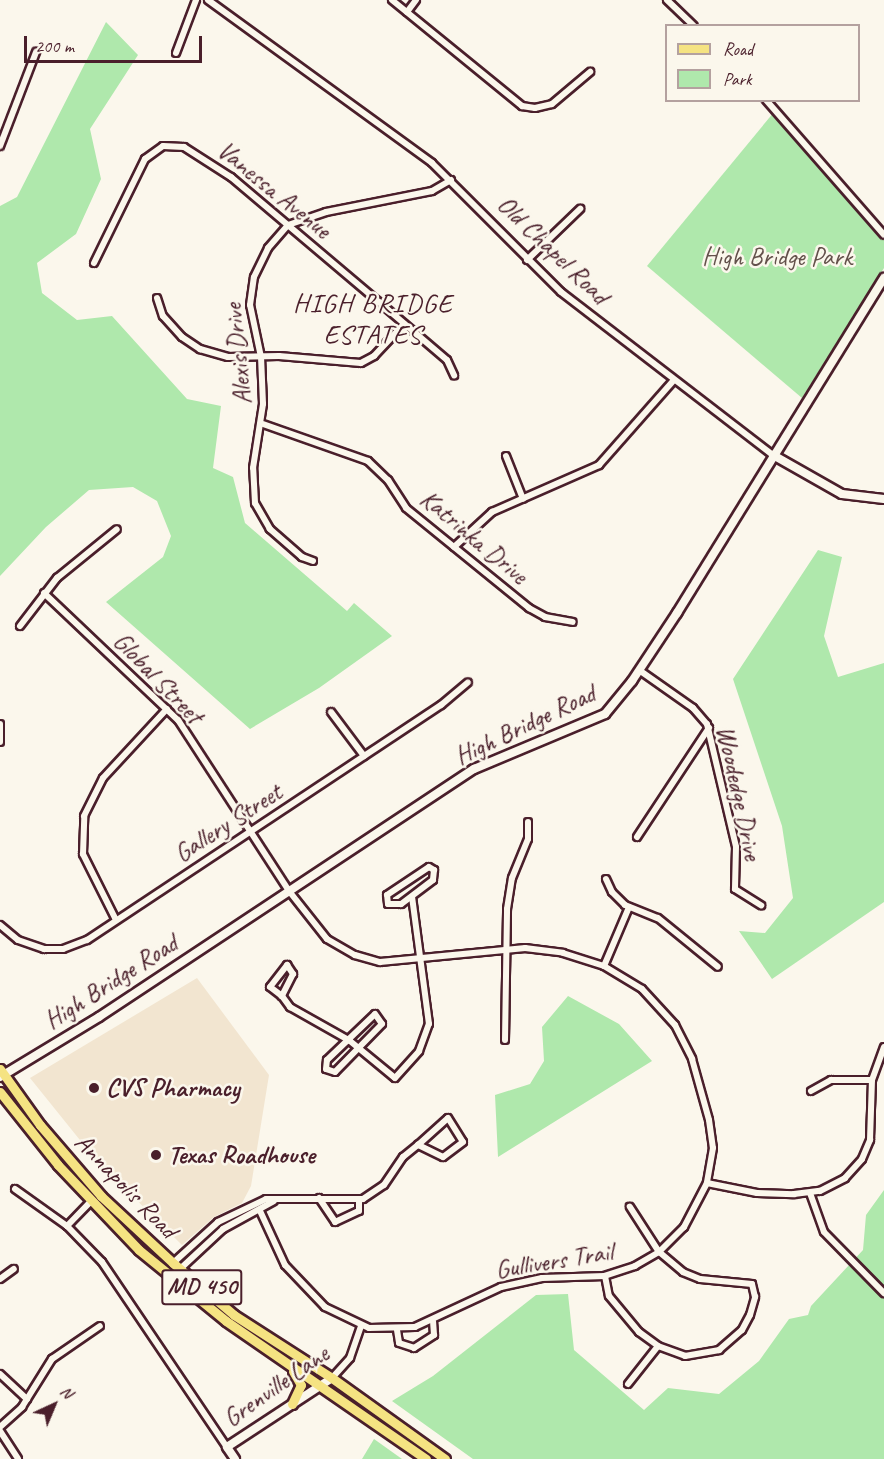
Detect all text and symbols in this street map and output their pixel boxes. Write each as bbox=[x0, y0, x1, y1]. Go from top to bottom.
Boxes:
scale bar bbox=[27, 24, 206, 62]
legend bbox=[665, 24, 860, 102]
text: 200 m bbox=[35, 35, 74, 57]
text: Road bbox=[723, 38, 753, 60]
text: Park bbox=[723, 68, 752, 90]
street label: Vanessa Avenue bbox=[211, 135, 337, 245]
street label: Old Chapel Road bbox=[491, 189, 615, 311]
park label: High Bridge Park bbox=[702, 241, 852, 273]
district label: HIGH BRIDGE ESTATES bbox=[294, 287, 452, 350]
street label: Alexis Drive bbox=[217, 302, 259, 406]
street label: Katrinka Drive bbox=[414, 483, 534, 591]
street label: Global Street bbox=[107, 626, 209, 730]
street label: High Bridge Road bbox=[450, 678, 600, 772]
street label: Woodedge Drive bbox=[710, 723, 768, 863]
street label: Gallery Street bbox=[168, 777, 288, 869]
street label: High Bridge Road bbox=[38, 927, 184, 1037]
place label: CVS Pharmacy bbox=[106, 1072, 240, 1104]
marker: CVS Pharmacy bbox=[87, 1081, 101, 1095]
street label: Annapolis Road bbox=[68, 1127, 184, 1245]
place label: Texas Roadhouse bbox=[168, 1139, 314, 1171]
marker: Texas Roadhouse bbox=[149, 1148, 163, 1162]
street label: Gullivers Trail bbox=[494, 1236, 614, 1286]
road number: MD 450 bbox=[160, 1266, 244, 1308]
street label: Grenville Lane bbox=[217, 1338, 335, 1434]
north arrow bbox=[24, 1375, 84, 1435]
text: N bbox=[56, 1381, 77, 1403]

